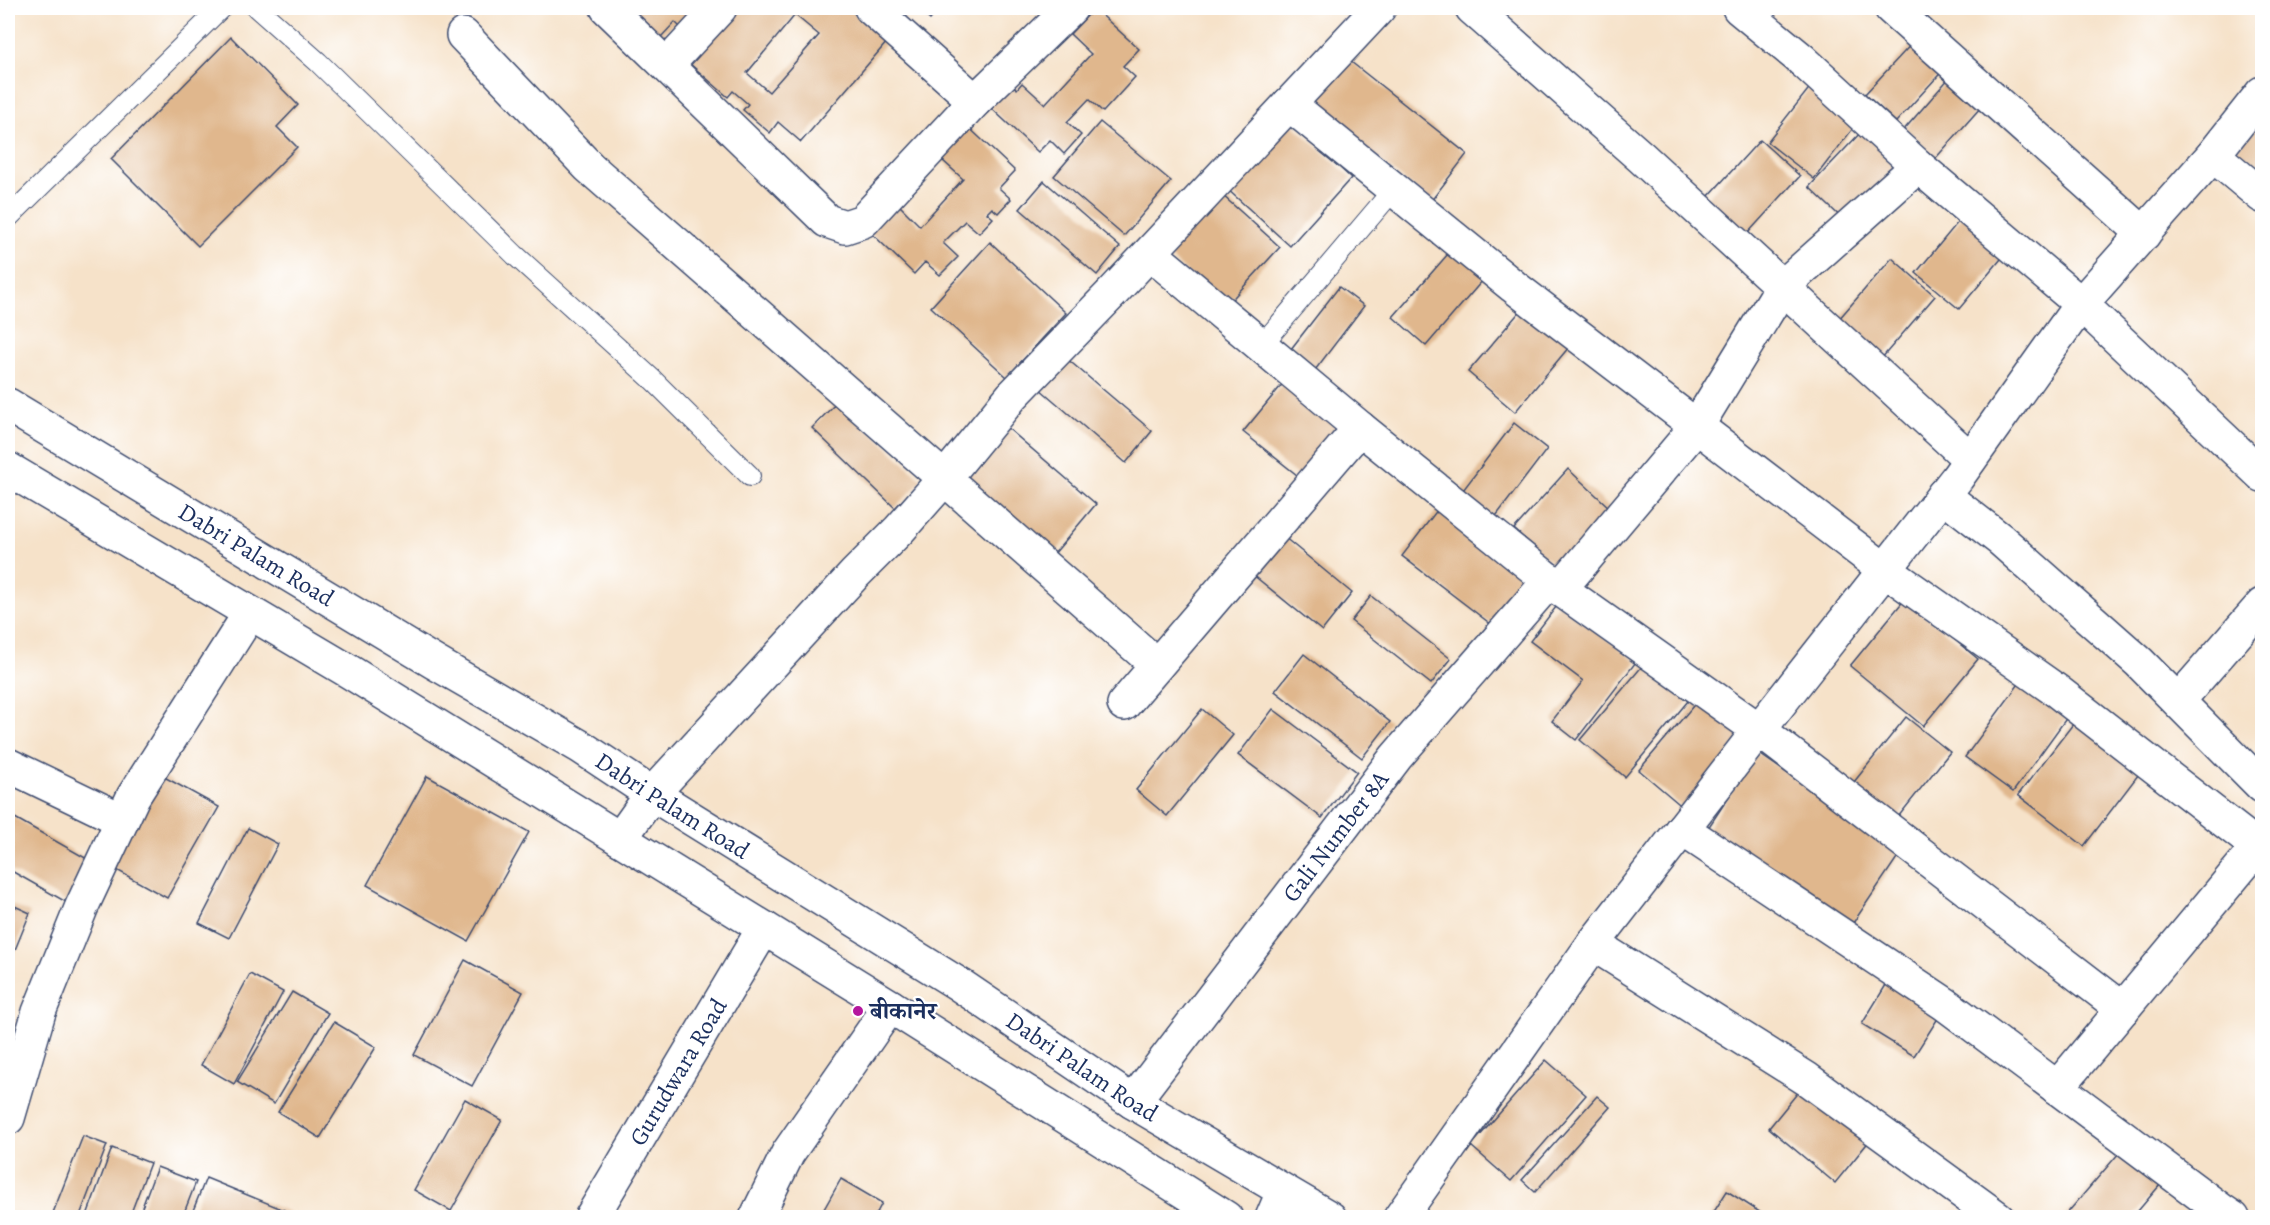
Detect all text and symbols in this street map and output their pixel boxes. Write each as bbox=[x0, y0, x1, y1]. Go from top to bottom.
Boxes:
street label: Dabri Palam Road bbox=[172, 495, 340, 614]
street label: Dabri Palam Road bbox=[589, 745, 756, 867]
street label: Gali Number 8A bbox=[1275, 763, 1396, 909]
street label: Gurudwara Road bbox=[622, 992, 734, 1152]
place label: बीकानेर bbox=[868, 995, 938, 1027]
marker: बीकानेर bbox=[851, 1004, 865, 1018]
street label: Dabri Palam Road bbox=[1000, 1005, 1164, 1129]

